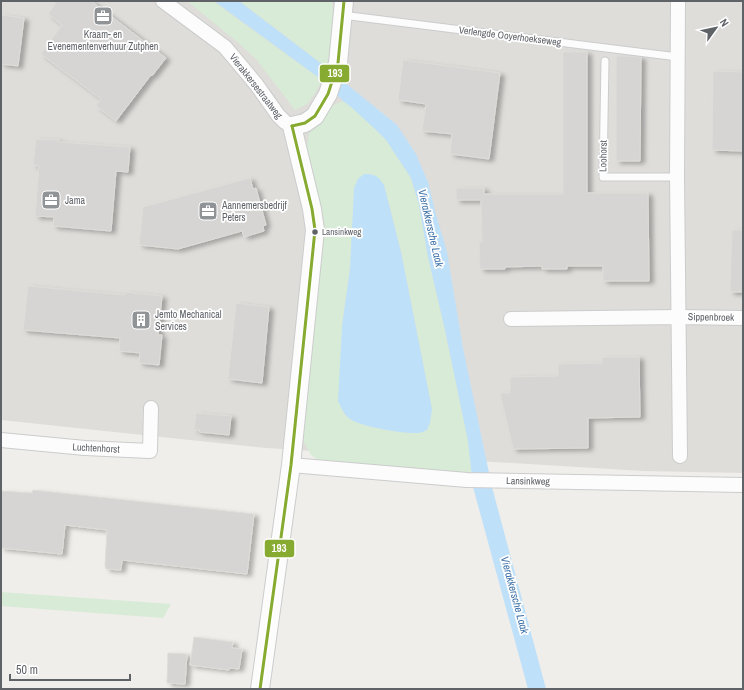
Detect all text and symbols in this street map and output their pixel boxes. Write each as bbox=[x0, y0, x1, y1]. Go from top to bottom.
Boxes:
office icon: Kraam- en Evenementenverhuur Zutphen bbox=[92, 5, 114, 27]
north arrow bbox=[696, 8, 736, 48]
text: N bbox=[717, 16, 732, 29]
street label: Verlengde Ooyerhoekseweg bbox=[458, 23, 562, 49]
place label: Kraam- en Evenementenverhuur Zutphen bbox=[48, 28, 158, 53]
street label: Vierakkersestraatweg bbox=[227, 51, 286, 122]
line badge: 193 bbox=[319, 64, 350, 83]
text: 193 bbox=[327, 66, 343, 80]
street label: Loohorst bbox=[596, 139, 610, 172]
water label: Vierakkersche Laak bbox=[415, 188, 447, 269]
office icon: Jama bbox=[40, 189, 62, 211]
place label: Jama bbox=[65, 194, 85, 207]
place label: Aannemersbedrijf Peters bbox=[221, 199, 287, 224]
office icon: Aannemersbedrijf Peters bbox=[197, 200, 219, 222]
place label: Lansinkweg bbox=[322, 226, 362, 238]
marker: Lansinkweg bbox=[310, 227, 320, 237]
place label: Jemto Mechanical Services bbox=[155, 308, 222, 333]
building icon: Jemto Mechanical Services bbox=[130, 309, 152, 331]
street label: Sippenbroek bbox=[688, 310, 735, 324]
street label: Luchtenhorst bbox=[72, 440, 121, 456]
street label: Lansinkweg bbox=[506, 474, 550, 488]
line badge: 193 bbox=[264, 539, 295, 558]
text: 193 bbox=[271, 541, 287, 555]
water label: Vierakkersche Laak bbox=[498, 555, 532, 636]
scale bar bbox=[10, 656, 130, 682]
text: 50 m bbox=[16, 662, 38, 678]

